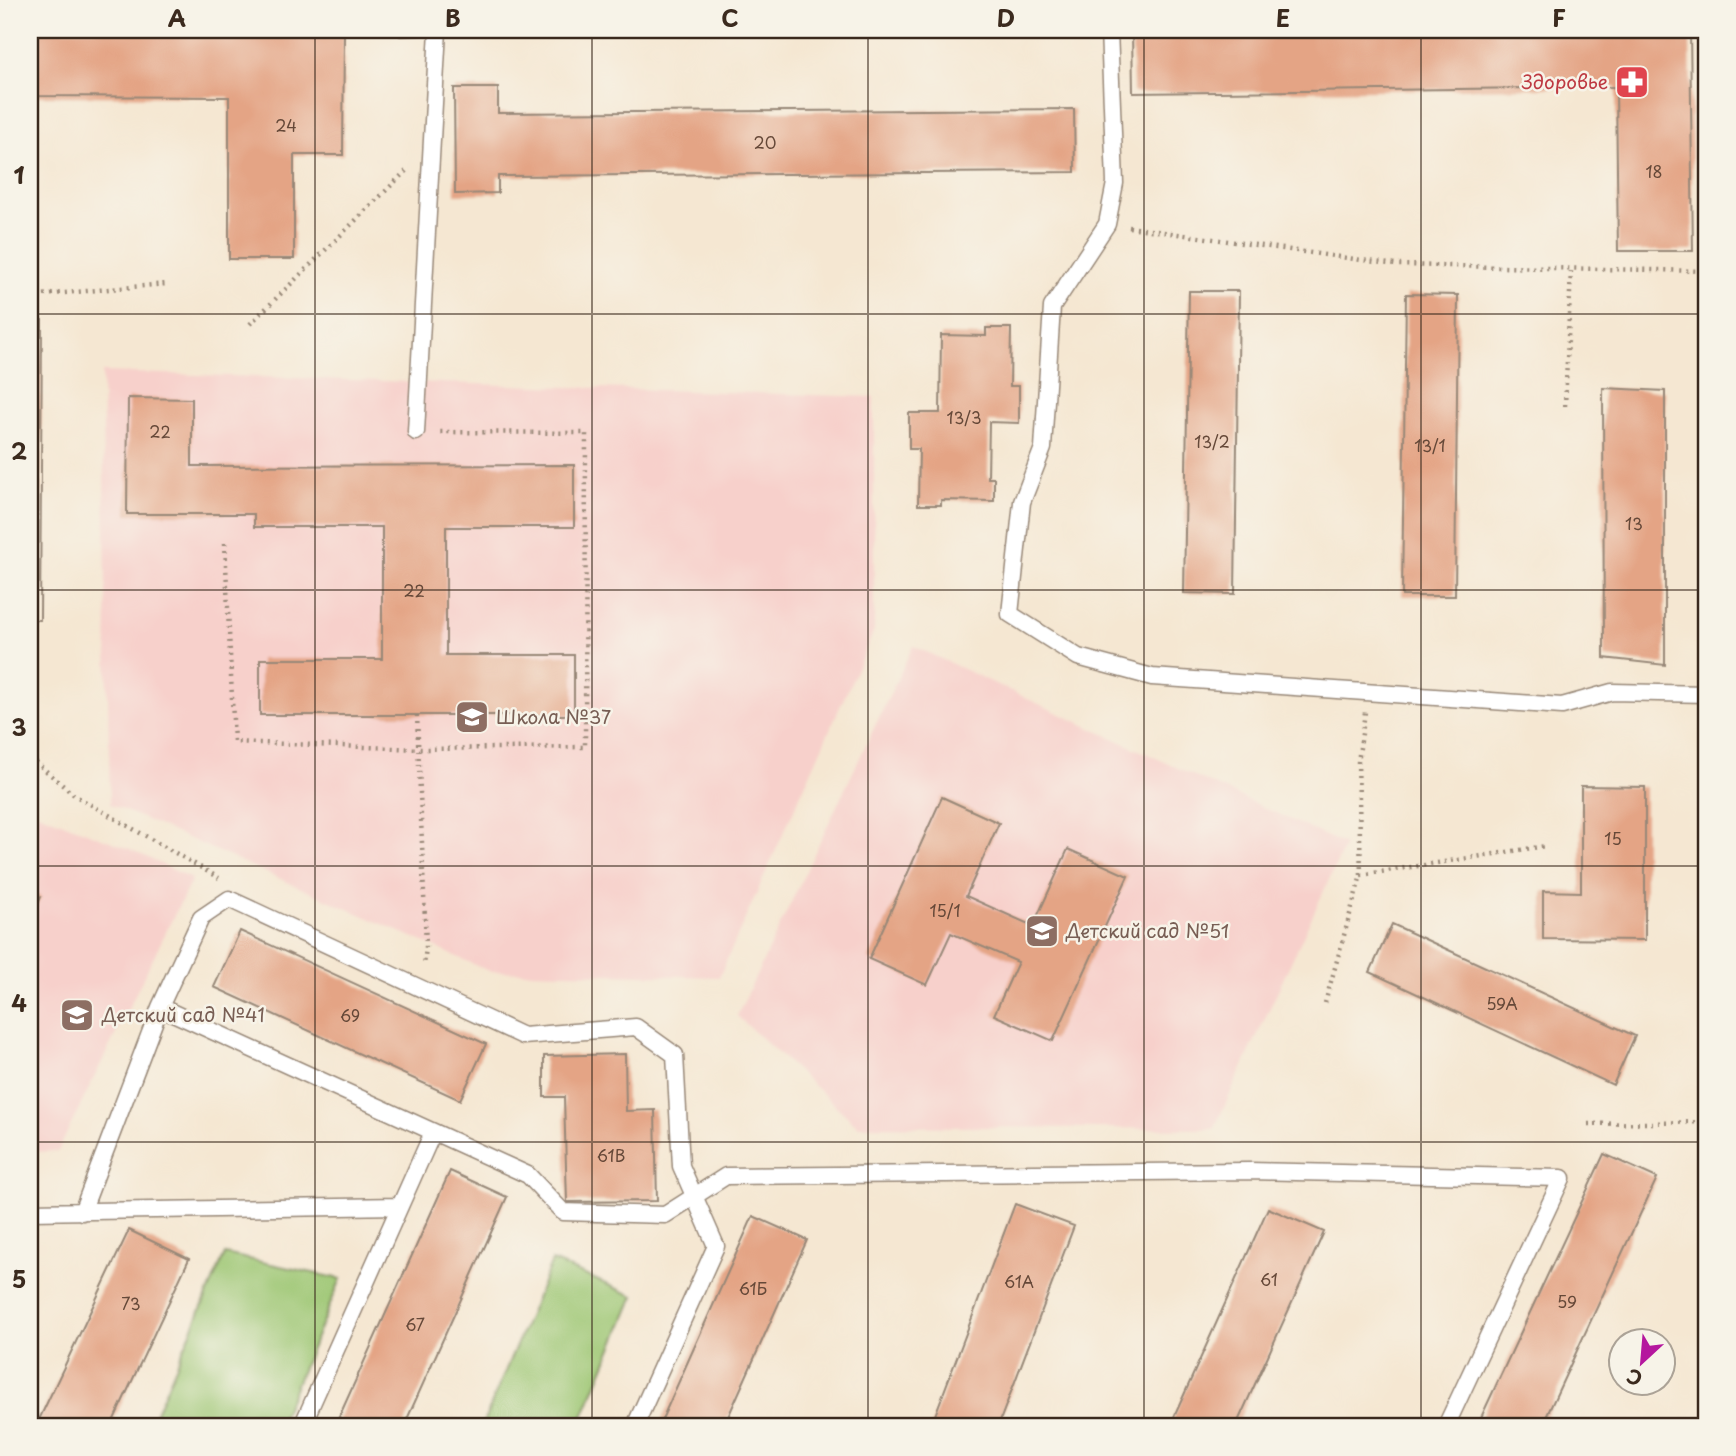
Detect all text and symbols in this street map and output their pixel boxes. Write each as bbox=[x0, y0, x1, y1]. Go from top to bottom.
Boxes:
text: A bbox=[168, 0, 186, 35]
text: B bbox=[445, 0, 461, 35]
text: C bbox=[721, 0, 739, 35]
text: D bbox=[997, 0, 1015, 35]
text: E bbox=[1276, 0, 1290, 35]
text: F bbox=[1552, 0, 1566, 35]
pharmacy icon: Здоровье bbox=[1613, 63, 1651, 101]
place label: Здоровье bbox=[1521, 67, 1608, 95]
house number: 24 bbox=[275, 113, 297, 137]
house number: 20 bbox=[754, 130, 776, 154]
text: 1 bbox=[14, 157, 25, 192]
house number: 18 bbox=[1645, 159, 1663, 183]
house number: 13/3 bbox=[947, 405, 981, 429]
house number: 22 bbox=[149, 419, 171, 443]
house number: 13/2 bbox=[1194, 429, 1230, 453]
text: 2 bbox=[11, 433, 27, 468]
house number: 13/1 bbox=[1414, 433, 1446, 457]
house number: 13 bbox=[1625, 511, 1643, 535]
house number: 22 bbox=[403, 578, 425, 602]
school or university icon: Школа №37 bbox=[453, 698, 491, 736]
place label: Школа №37 bbox=[496, 702, 611, 730]
text: 3 bbox=[11, 709, 27, 744]
house number: 15 bbox=[1604, 826, 1622, 850]
house number: 15/1 bbox=[929, 898, 961, 922]
school or university icon: Детский сад №51 bbox=[1023, 912, 1061, 950]
place label: Детский сад №51 bbox=[1065, 916, 1229, 944]
text: 4 bbox=[11, 985, 27, 1020]
house number: 59А bbox=[1486, 991, 1518, 1015]
school or university icon: Детский сад №41 bbox=[58, 996, 96, 1034]
place label: Детский сад №41 bbox=[101, 1000, 265, 1028]
house number: 69 bbox=[340, 1003, 360, 1027]
house number: 61В bbox=[597, 1143, 625, 1167]
text: 5 bbox=[12, 1261, 26, 1296]
house number: 61 bbox=[1260, 1267, 1278, 1291]
house number: 61А bbox=[1004, 1269, 1034, 1293]
house number: 61Б bbox=[739, 1276, 767, 1300]
house number: 59 bbox=[1557, 1289, 1577, 1313]
house number: 73 bbox=[121, 1291, 141, 1315]
house number: 67 bbox=[405, 1312, 425, 1336]
north arrow bbox=[1606, 1326, 1676, 1396]
text: С bbox=[1622, 1362, 1647, 1394]

